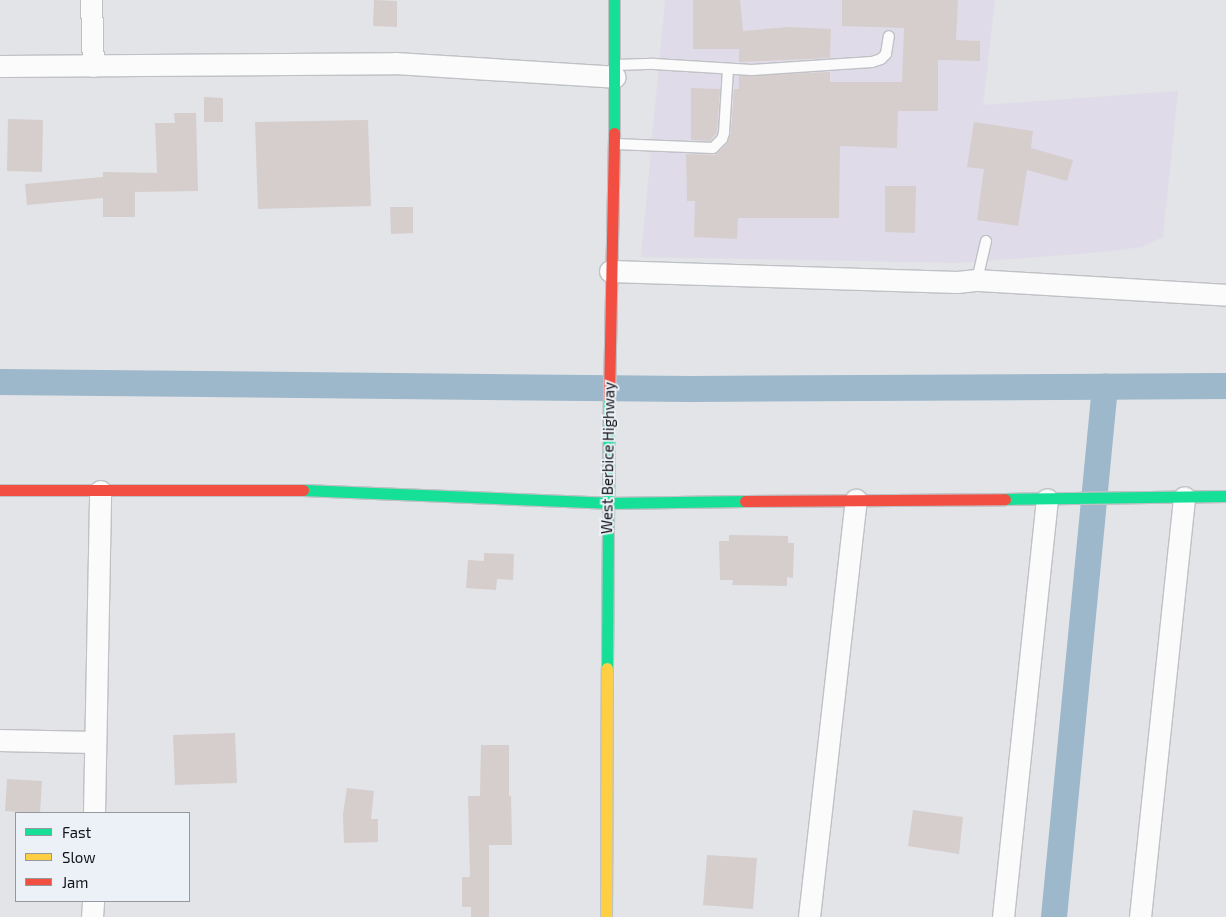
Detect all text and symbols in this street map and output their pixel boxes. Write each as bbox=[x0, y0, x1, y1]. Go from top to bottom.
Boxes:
street label: West Berbice Highway bbox=[598, 382, 618, 534]
legend bbox=[15, 812, 190, 902]
text: Fast bbox=[62, 823, 91, 841]
text: Slow bbox=[62, 848, 96, 866]
text: Jam bbox=[62, 873, 88, 891]

